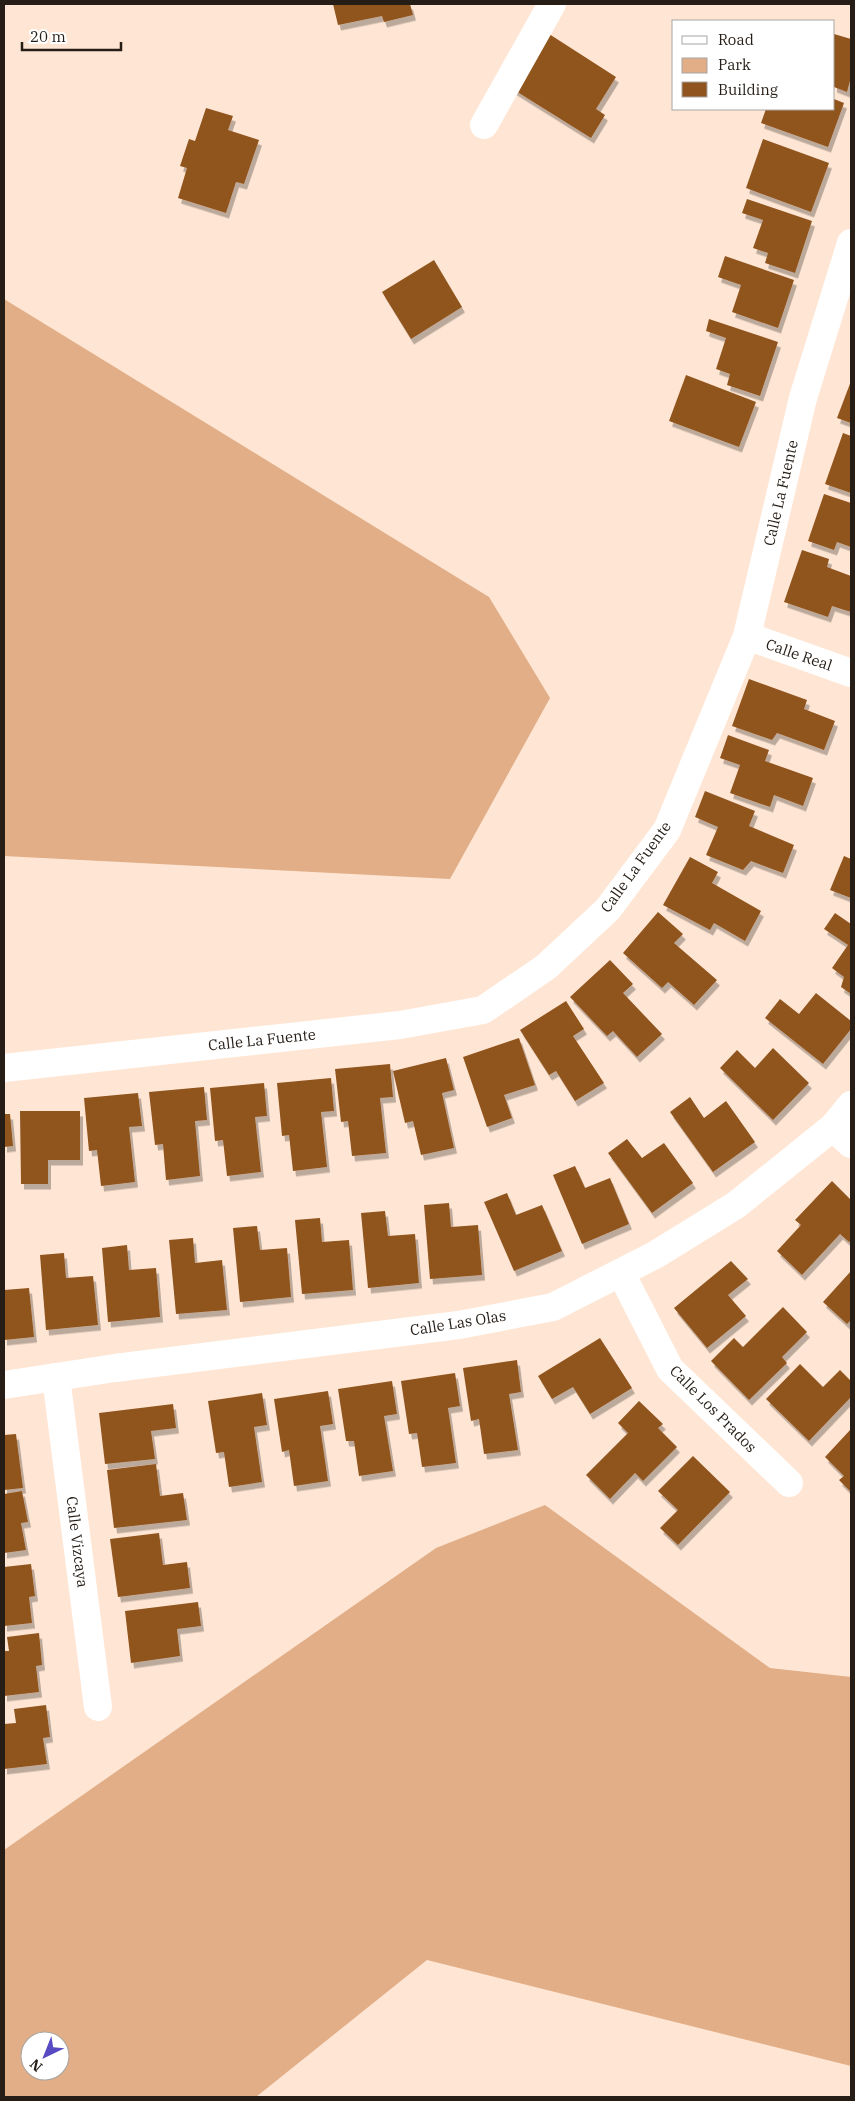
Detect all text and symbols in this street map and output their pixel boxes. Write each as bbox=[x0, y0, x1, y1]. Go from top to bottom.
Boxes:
scale bar bbox=[22, 20, 121, 52]
legend bbox=[672, 20, 835, 110]
text: 20 m bbox=[30, 27, 66, 46]
text: Road bbox=[718, 30, 754, 49]
text: Park bbox=[718, 55, 751, 74]
text: Building bbox=[718, 80, 778, 99]
street label: Calle La Fuente bbox=[759, 438, 802, 548]
street label: Calle Real bbox=[763, 634, 835, 675]
street label: Calle La Fuente bbox=[596, 817, 675, 916]
street label: Calle La Fuente bbox=[207, 1024, 317, 1055]
street label: Calle Las Olas bbox=[409, 1306, 507, 1339]
street label: Calle Los Prados bbox=[666, 1361, 761, 1456]
street label: Calle Vizcaya bbox=[62, 1495, 93, 1589]
north arrow bbox=[20, 2031, 70, 2081]
text: N bbox=[26, 2055, 46, 2076]

